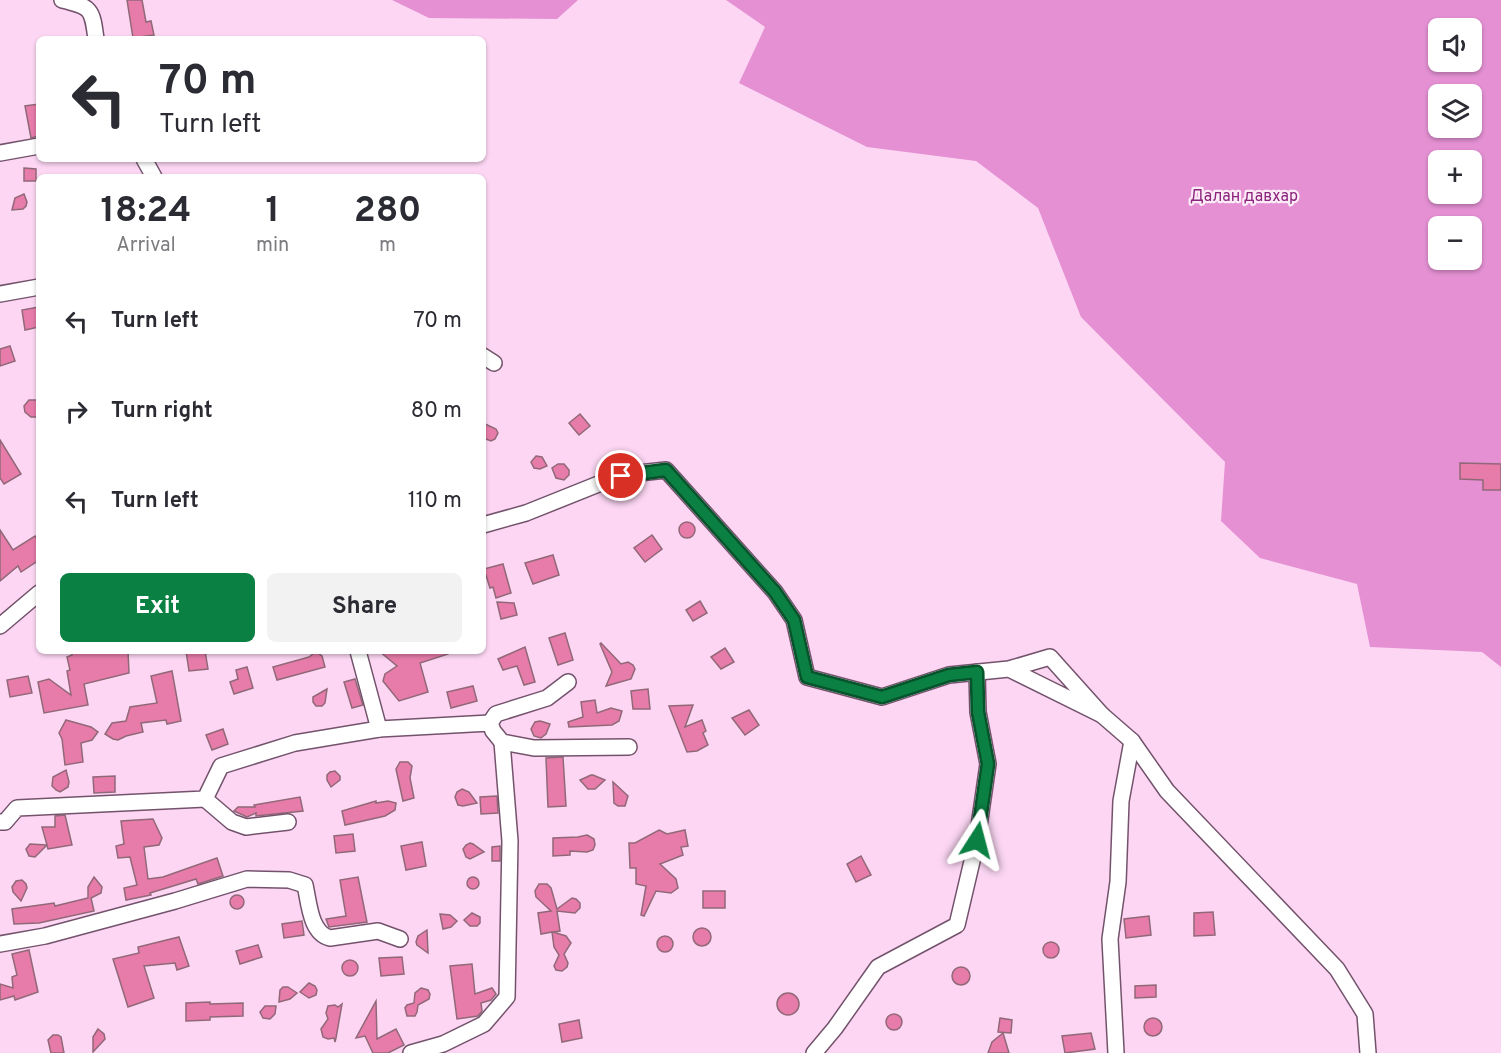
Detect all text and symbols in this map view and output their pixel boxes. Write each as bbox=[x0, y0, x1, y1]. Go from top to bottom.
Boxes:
map controls bbox=[1428, 18, 1482, 270]
button: sound bbox=[1428, 18, 1482, 72]
text: 70 m bbox=[159, 56, 257, 109]
icon: left bbox=[60, 60, 138, 138]
button: layers bbox=[1428, 84, 1482, 138]
text: Turn left bbox=[159, 108, 261, 142]
button: + bbox=[1428, 150, 1482, 204]
park label: Далан давхар bbox=[1190, 187, 1298, 207]
text: 18:24 bbox=[100, 189, 191, 235]
text: 1 bbox=[265, 189, 280, 235]
text: 280 bbox=[354, 189, 421, 235]
button: − bbox=[1428, 216, 1482, 270]
text: Arrival bbox=[116, 233, 176, 259]
text: min bbox=[256, 233, 289, 259]
text: m bbox=[379, 233, 396, 259]
icon: left bbox=[60, 305, 93, 338]
text: Turn left bbox=[111, 308, 199, 335]
text: 70 m bbox=[413, 308, 462, 335]
icon: right bbox=[60, 395, 93, 428]
text: Turn right bbox=[111, 398, 213, 425]
text: 80 m bbox=[411, 398, 462, 425]
pin bbox=[595, 450, 646, 501]
icon: arrive bbox=[604, 459, 637, 492]
icon: left bbox=[60, 485, 93, 518]
text: Turn left bbox=[111, 488, 199, 515]
text: 110 m bbox=[408, 488, 462, 515]
button: Exit bbox=[60, 573, 255, 642]
button: Share bbox=[267, 573, 462, 642]
position arrow bbox=[945, 808, 1009, 872]

